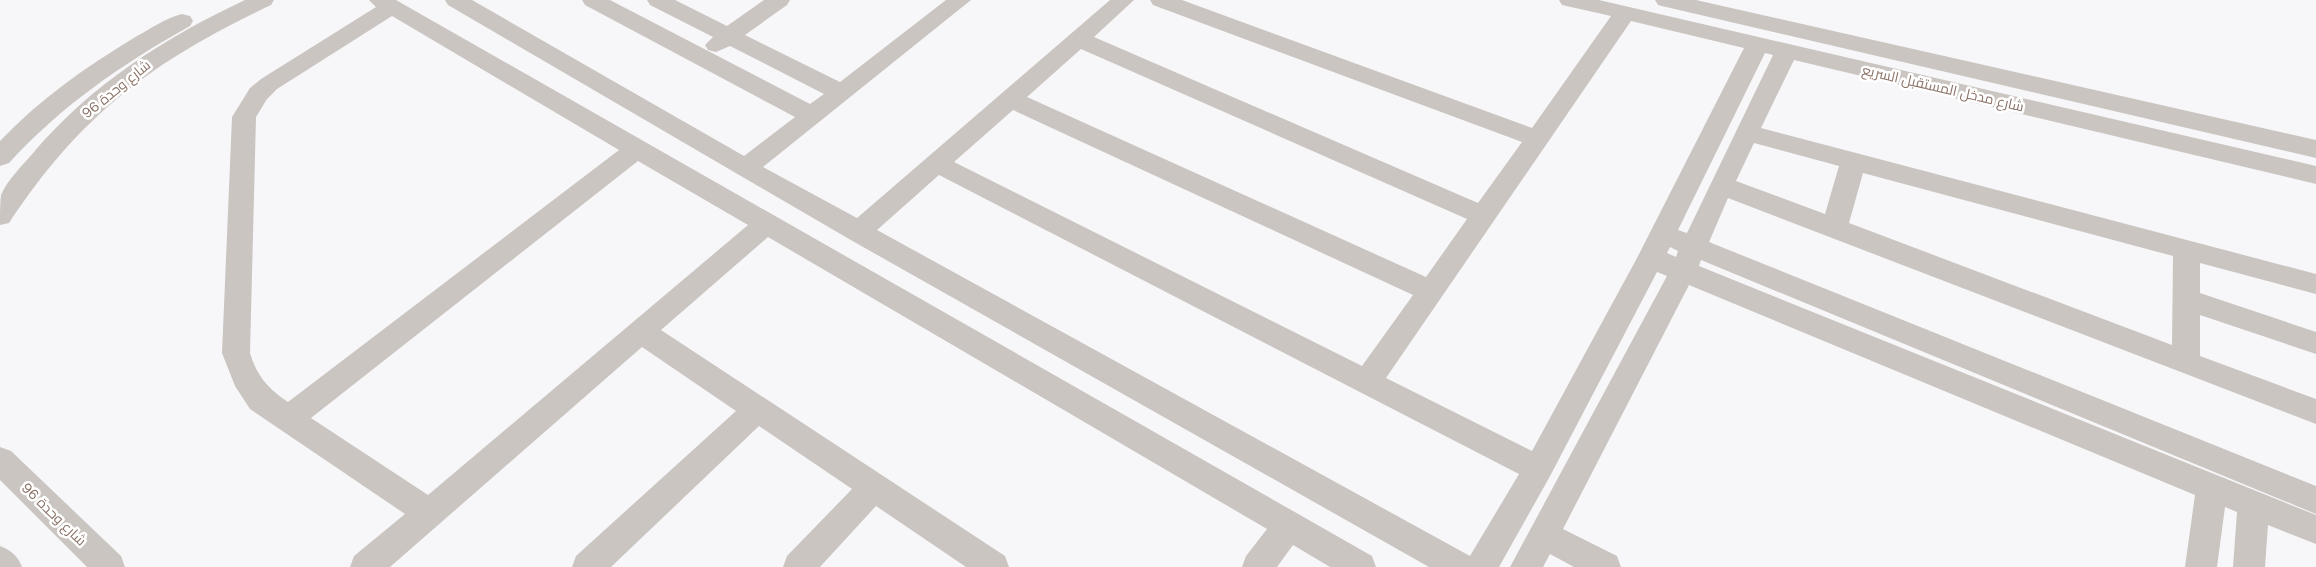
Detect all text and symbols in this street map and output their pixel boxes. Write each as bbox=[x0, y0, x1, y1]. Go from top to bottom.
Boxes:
street label: شارع وحدة 96 bbox=[78, 56, 154, 122]
street label: شارع مدخل المستقبل السريع bbox=[1860, 61, 2026, 115]
street label: شارع وحدة 96 bbox=[18, 479, 90, 549]

